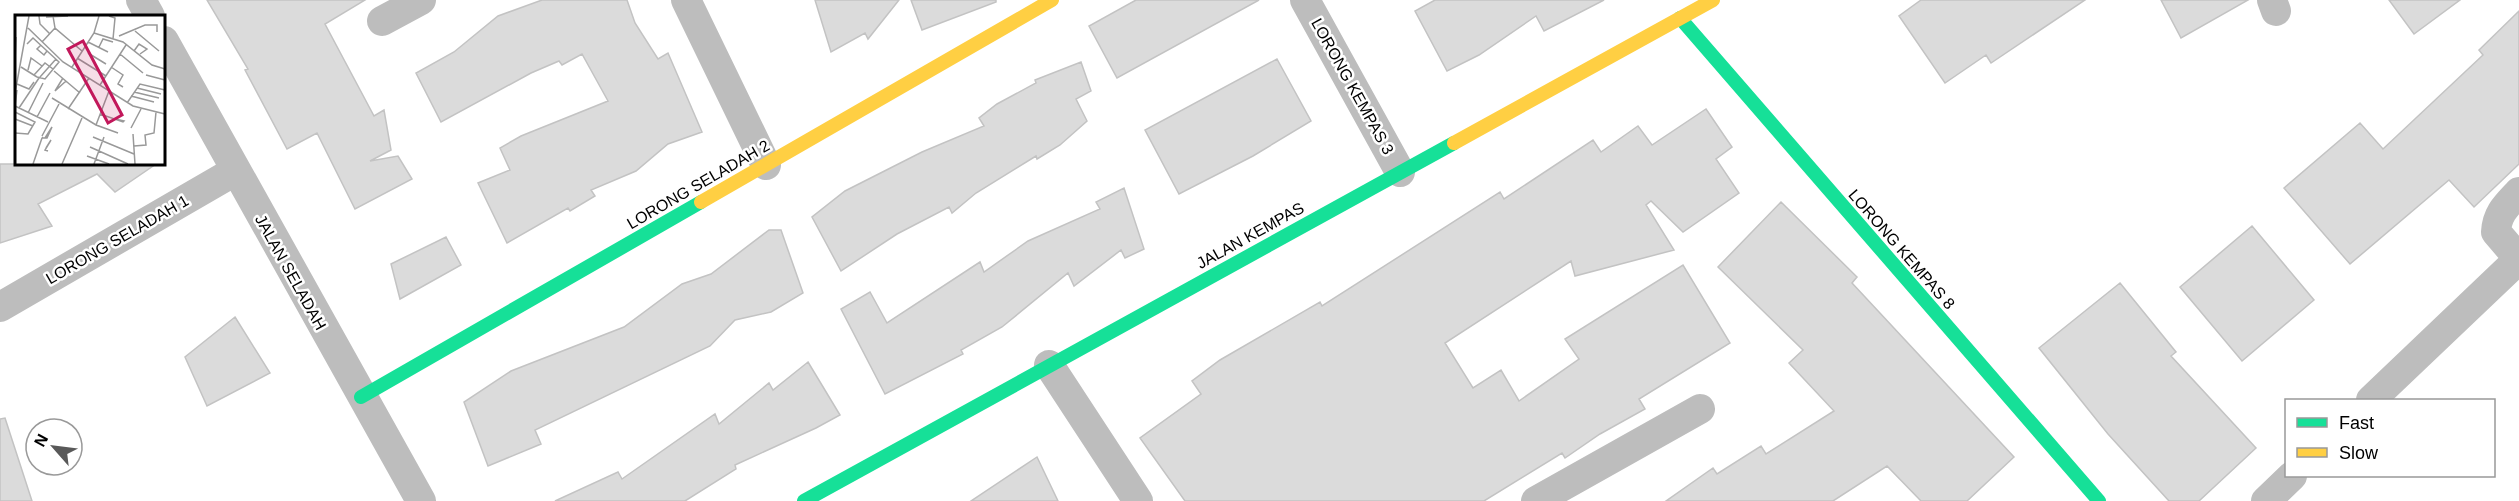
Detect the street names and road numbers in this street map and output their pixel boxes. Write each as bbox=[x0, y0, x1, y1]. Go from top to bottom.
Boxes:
street label: LORONG KEMPAS 3 bbox=[1308, 15, 1397, 157]
street label: LORONG SELADAH 2 bbox=[624, 137, 773, 232]
street label: LORONG KEMPAS 8 bbox=[1845, 186, 1958, 313]
street label: LORONG SELADAH 1 bbox=[43, 192, 192, 287]
street label: JALAN KEMPAS bbox=[1194, 199, 1307, 272]
street label: JALAN SELADAH bbox=[252, 212, 329, 333]

